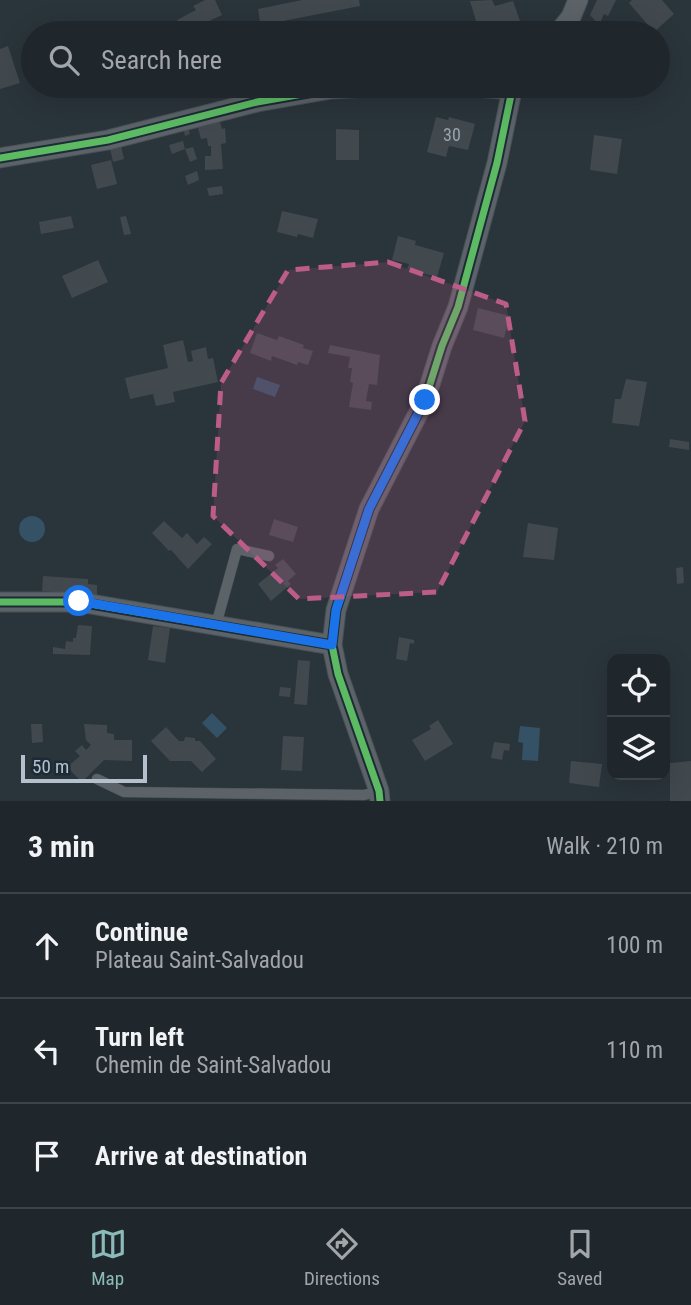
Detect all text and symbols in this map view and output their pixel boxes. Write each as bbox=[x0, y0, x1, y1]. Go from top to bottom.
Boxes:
search box bbox=[21, 21, 670, 98]
icon: search bbox=[45, 41, 83, 79]
text: Search here bbox=[101, 45, 222, 75]
house number: 30 bbox=[443, 124, 461, 145]
route end bbox=[409, 384, 440, 415]
route start bbox=[63, 585, 94, 616]
map controls bbox=[607, 654, 670, 780]
button: locate bbox=[607, 654, 670, 717]
button: layers bbox=[607, 717, 670, 780]
scale bar bbox=[21, 752, 147, 784]
text: 50 m bbox=[32, 755, 69, 778]
text: 3 min bbox=[28, 829, 95, 864]
text: Walk · 210 m bbox=[546, 833, 663, 860]
text: Continue bbox=[95, 917, 188, 947]
icon: ahead bbox=[28, 927, 66, 965]
text: 100 m bbox=[606, 932, 663, 959]
text: Plateau Saint-Salvadou bbox=[95, 947, 304, 974]
text: Turn left bbox=[95, 1022, 184, 1052]
icon: left bbox=[28, 1032, 66, 1070]
text: 110 m bbox=[606, 1037, 663, 1064]
text: Chemin de Saint-Salvadou bbox=[95, 1052, 331, 1079]
icon: arrive bbox=[28, 1137, 66, 1175]
text: Arrive at destination bbox=[95, 1141, 307, 1171]
tab: Map bbox=[89, 1225, 127, 1290]
tab: Directions bbox=[304, 1225, 380, 1290]
tab: Saved bbox=[557, 1225, 602, 1290]

